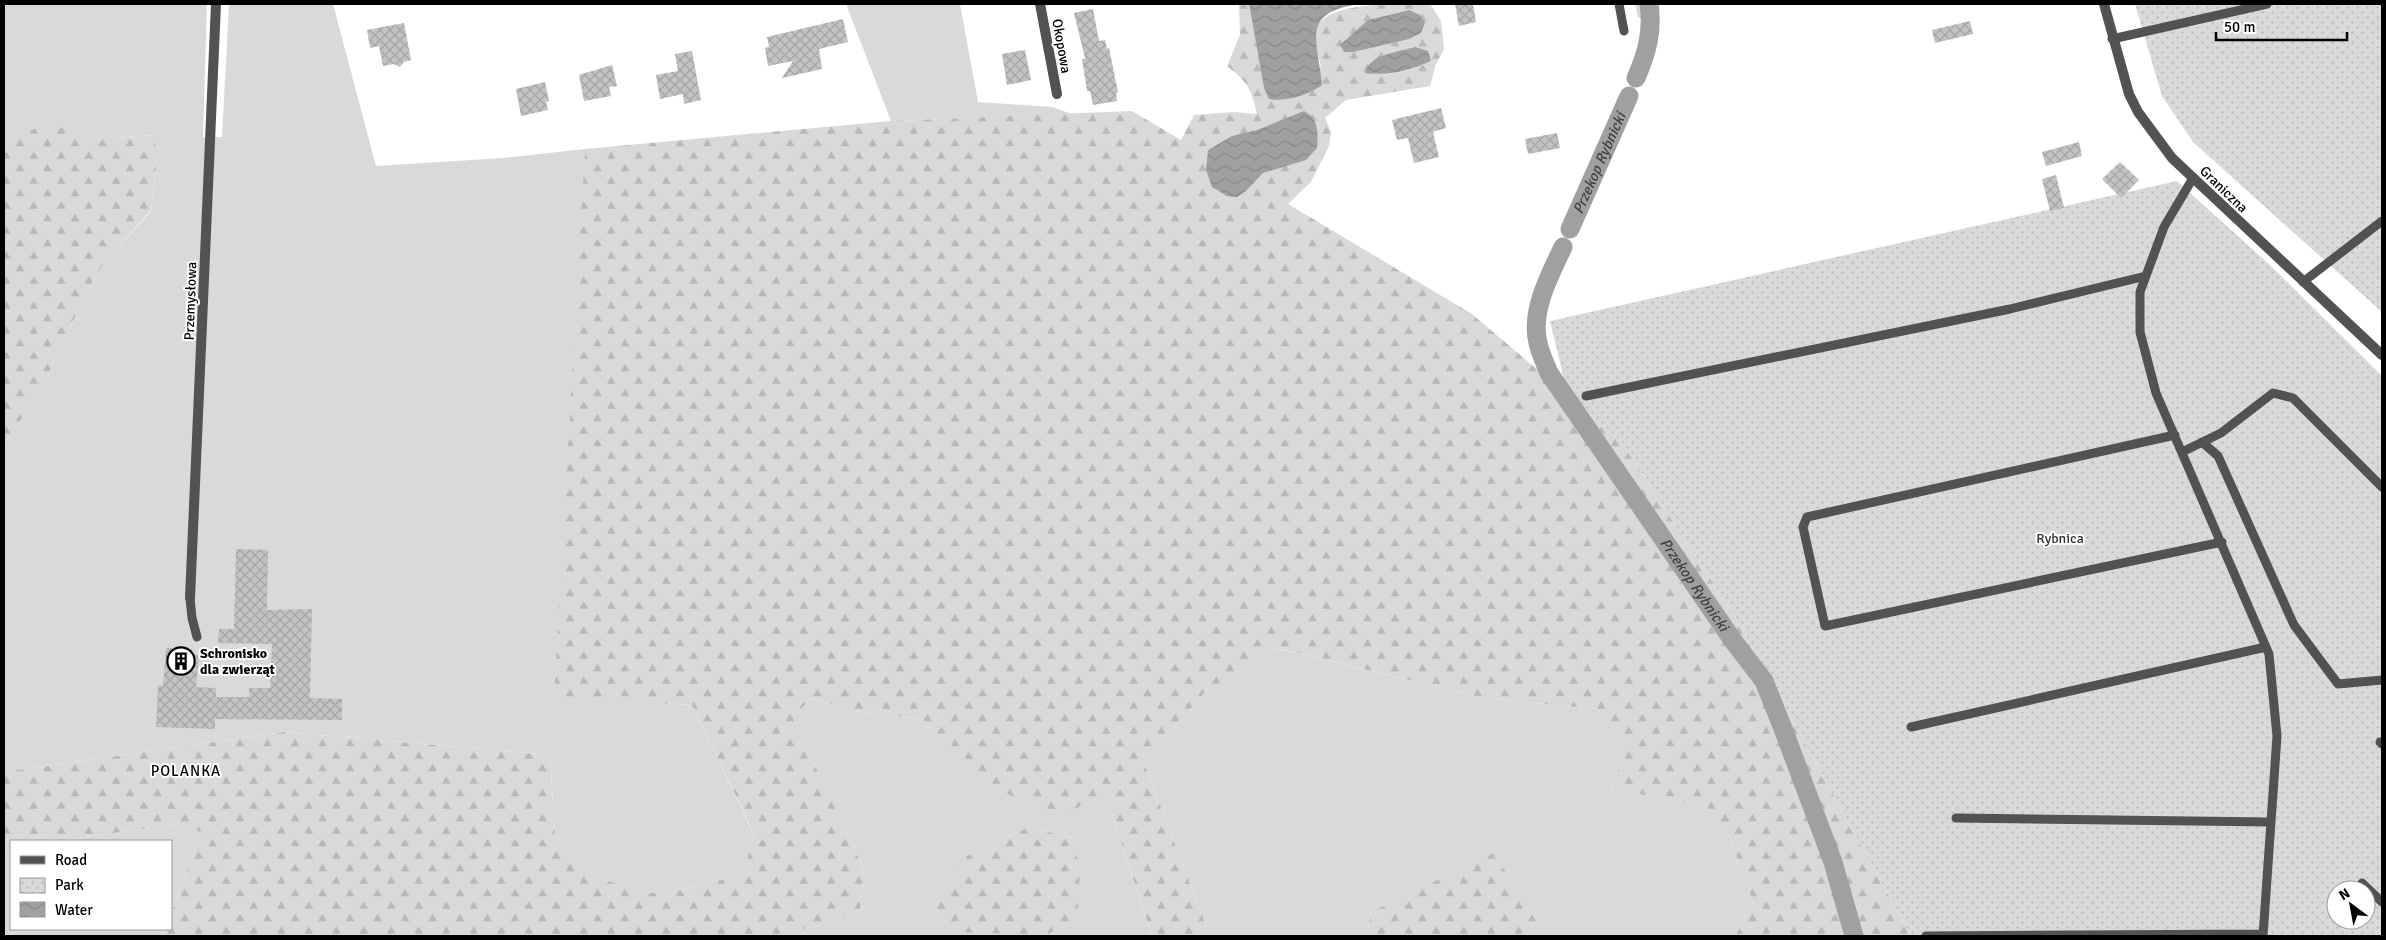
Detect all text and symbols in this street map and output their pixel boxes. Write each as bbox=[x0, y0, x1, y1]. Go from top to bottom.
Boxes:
scale bar bbox=[2216, 10, 2347, 42]
street label: Okopowa bbox=[1048, 18, 1075, 75]
text: 50 m bbox=[2224, 18, 2255, 36]
water label: Przekop Rybnicki bbox=[1569, 108, 1630, 217]
street label: Graniczna bbox=[2196, 162, 2251, 216]
street label: Przemysłowa bbox=[181, 261, 200, 341]
park label: Rybnica bbox=[2036, 530, 2084, 547]
water label: Przekop Rybnicki bbox=[1656, 535, 1734, 636]
place label: Schronisko dla zwierząt bbox=[200, 645, 276, 678]
building icon: Schronisko dla zwierząt bbox=[166, 646, 196, 676]
district label: POLANKA bbox=[151, 762, 221, 780]
legend bbox=[10, 840, 172, 930]
text: Road bbox=[55, 851, 87, 869]
text: Park bbox=[55, 876, 84, 894]
north arrow bbox=[2326, 880, 2376, 930]
text: N bbox=[2336, 885, 2353, 904]
text: Water bbox=[55, 901, 93, 919]

